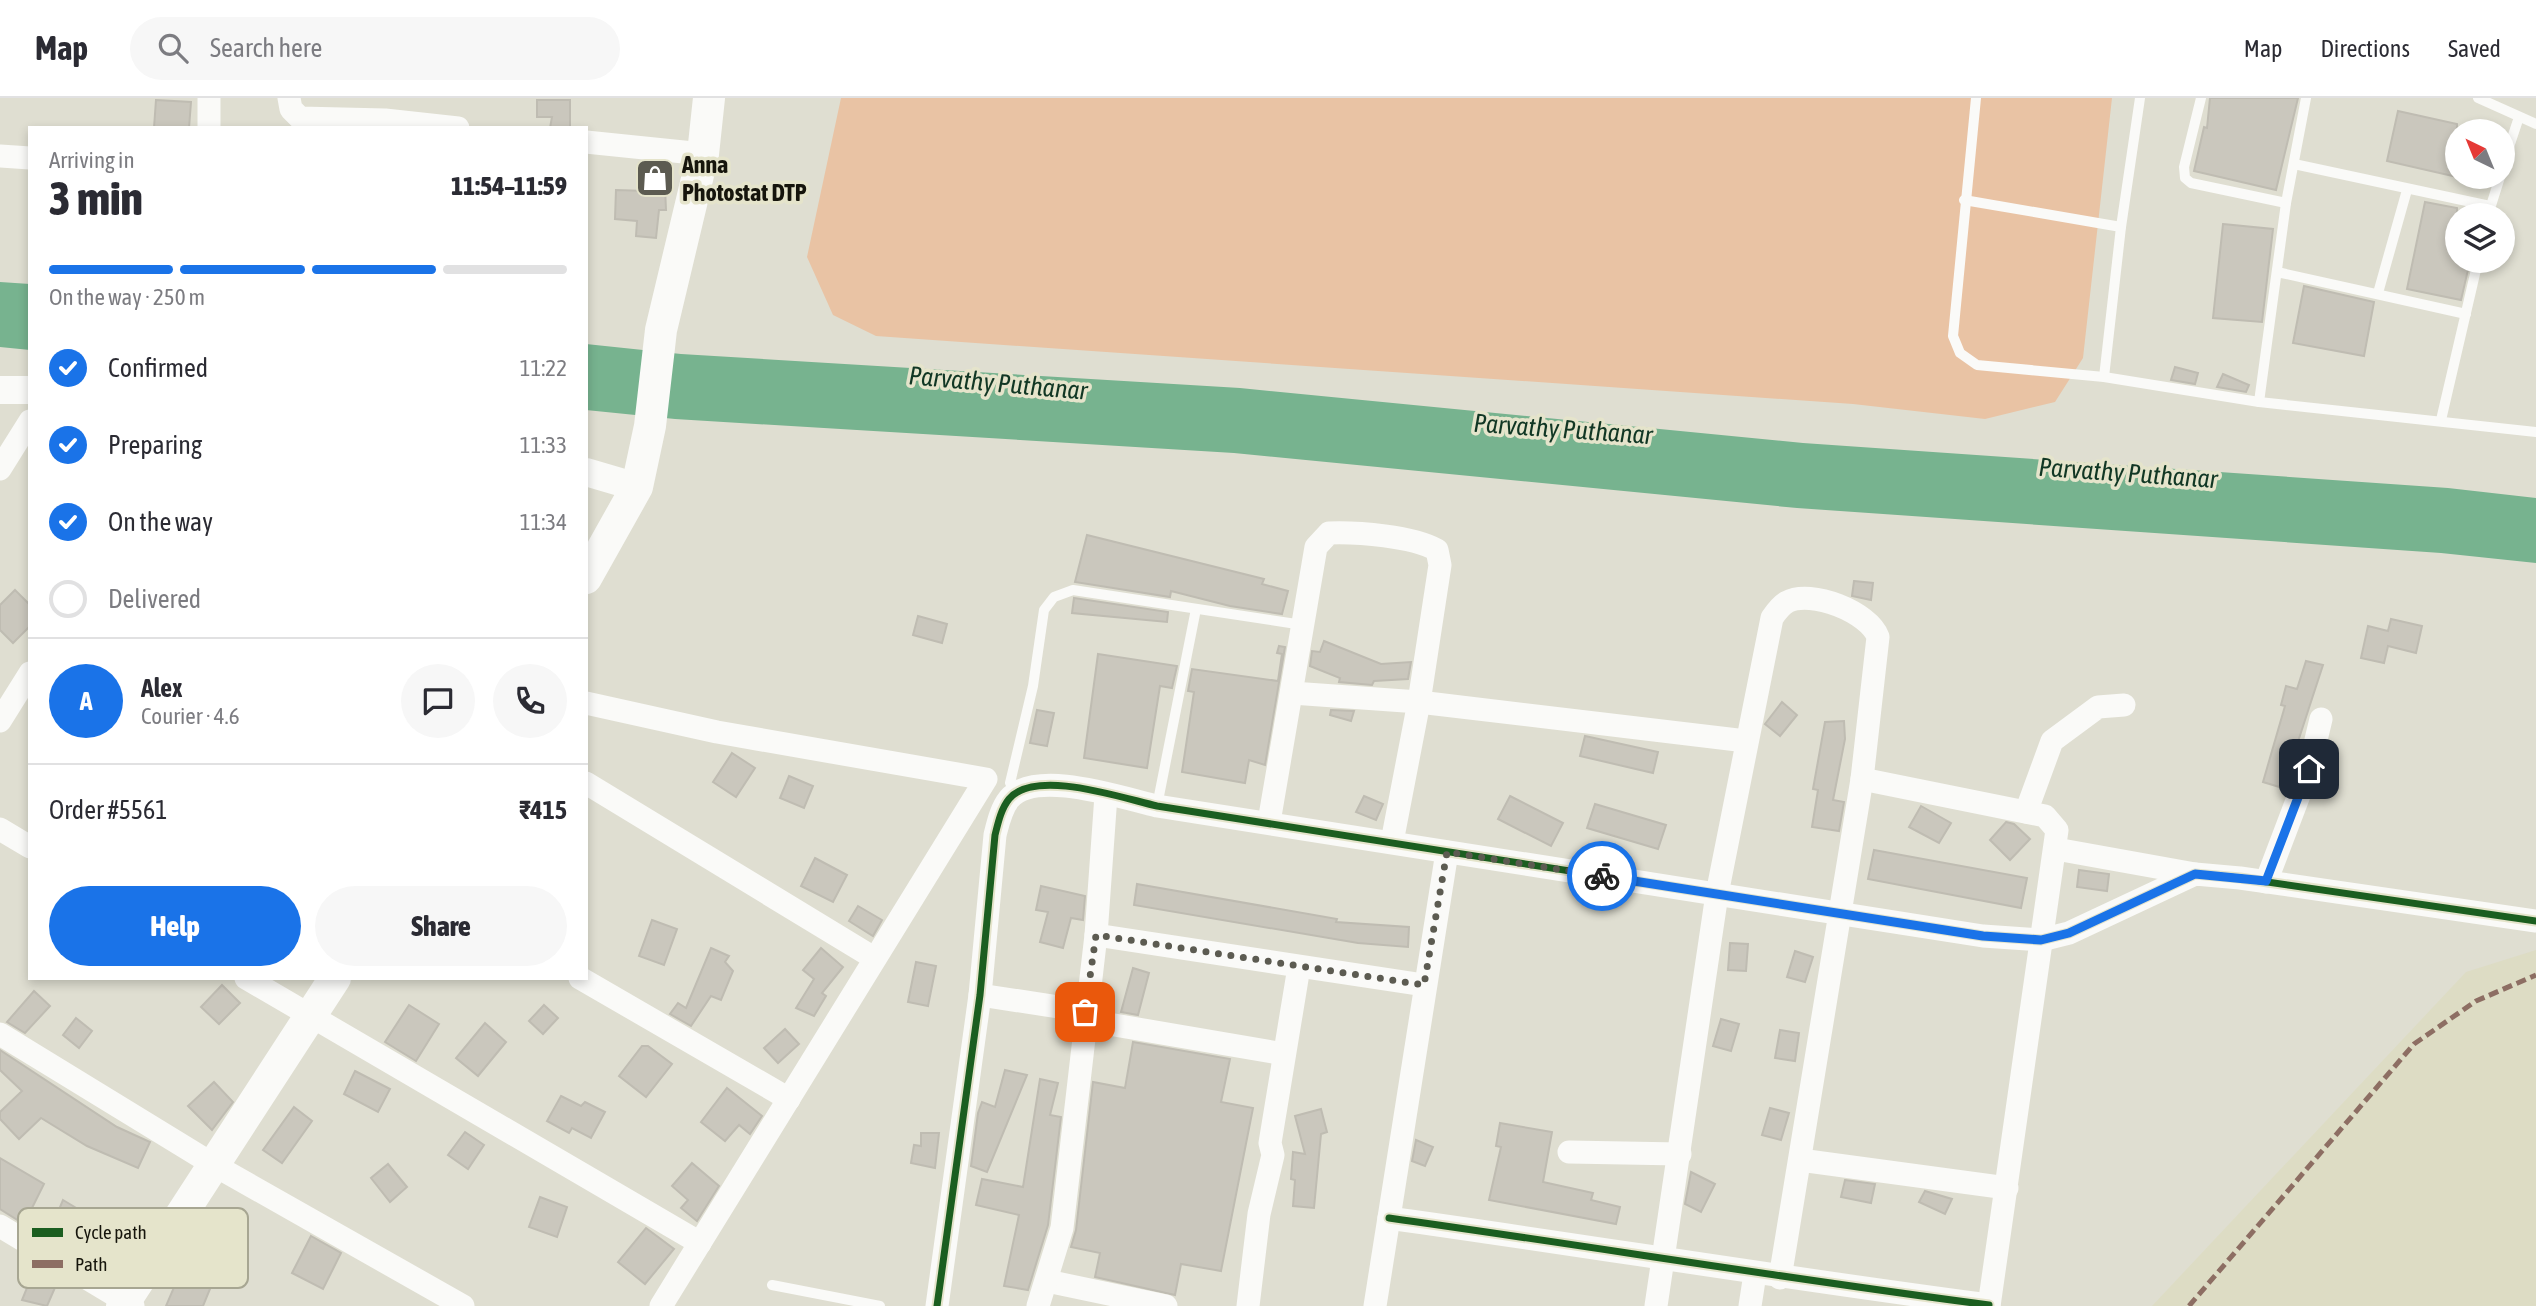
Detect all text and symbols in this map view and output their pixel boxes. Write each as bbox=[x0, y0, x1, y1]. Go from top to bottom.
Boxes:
search box bbox=[130, 17, 620, 80]
text: Map bbox=[35, 29, 88, 67]
icon: search bbox=[154, 29, 192, 67]
text: Search here bbox=[210, 33, 322, 63]
text: Map bbox=[2244, 35, 2282, 62]
text: Directions bbox=[2320, 35, 2410, 62]
text: Saved bbox=[2448, 35, 2501, 62]
north arrow bbox=[2445, 119, 2515, 189]
map controls bbox=[2445, 119, 2515, 273]
text: Arriving in bbox=[49, 147, 135, 173]
place label: Anna Photostat DTP bbox=[681, 151, 807, 206]
shop icon: Anna Photostat DTP bbox=[634, 157, 676, 199]
text: 11:54–11:59 bbox=[451, 171, 567, 201]
text: 3 min bbox=[49, 172, 143, 225]
button: layers bbox=[2445, 203, 2515, 273]
text: On the way · 250 m bbox=[49, 284, 205, 310]
icon: check bbox=[49, 349, 87, 387]
text: Confirmed bbox=[108, 353, 208, 383]
text: 11:22 bbox=[520, 355, 567, 381]
water label: Parvathy Puthanar bbox=[908, 360, 1090, 406]
water label: Parvathy Puthanar bbox=[1473, 408, 1655, 450]
icon: check bbox=[49, 426, 87, 464]
text: Preparing bbox=[108, 430, 202, 460]
text: 11:33 bbox=[520, 432, 567, 458]
water label: Parvathy Puthanar bbox=[2038, 452, 2220, 494]
icon: check bbox=[49, 503, 87, 541]
text: On the way bbox=[108, 507, 213, 537]
text: 11:34 bbox=[520, 509, 567, 535]
text: Delivered bbox=[108, 584, 201, 614]
button: chat bbox=[401, 664, 475, 738]
button: phone bbox=[493, 664, 567, 738]
text: Alex bbox=[141, 673, 182, 703]
text: A bbox=[80, 686, 92, 716]
text: Courier · 4.6 bbox=[141, 703, 240, 729]
pin bbox=[2279, 739, 2339, 799]
icon: home bbox=[2290, 750, 2328, 788]
text: Order #5561 bbox=[49, 795, 168, 825]
text: ₹415 bbox=[519, 795, 567, 825]
courier bbox=[1567, 841, 1637, 911]
icon: bike bbox=[1583, 857, 1621, 895]
button: Help bbox=[49, 886, 301, 966]
button: Share bbox=[315, 886, 567, 966]
pin bbox=[1055, 982, 1115, 1042]
icon: bag bbox=[1066, 993, 1104, 1031]
legend bbox=[18, 1208, 248, 1288]
text: Cycle path bbox=[75, 1221, 147, 1243]
text: Path bbox=[75, 1253, 107, 1275]

